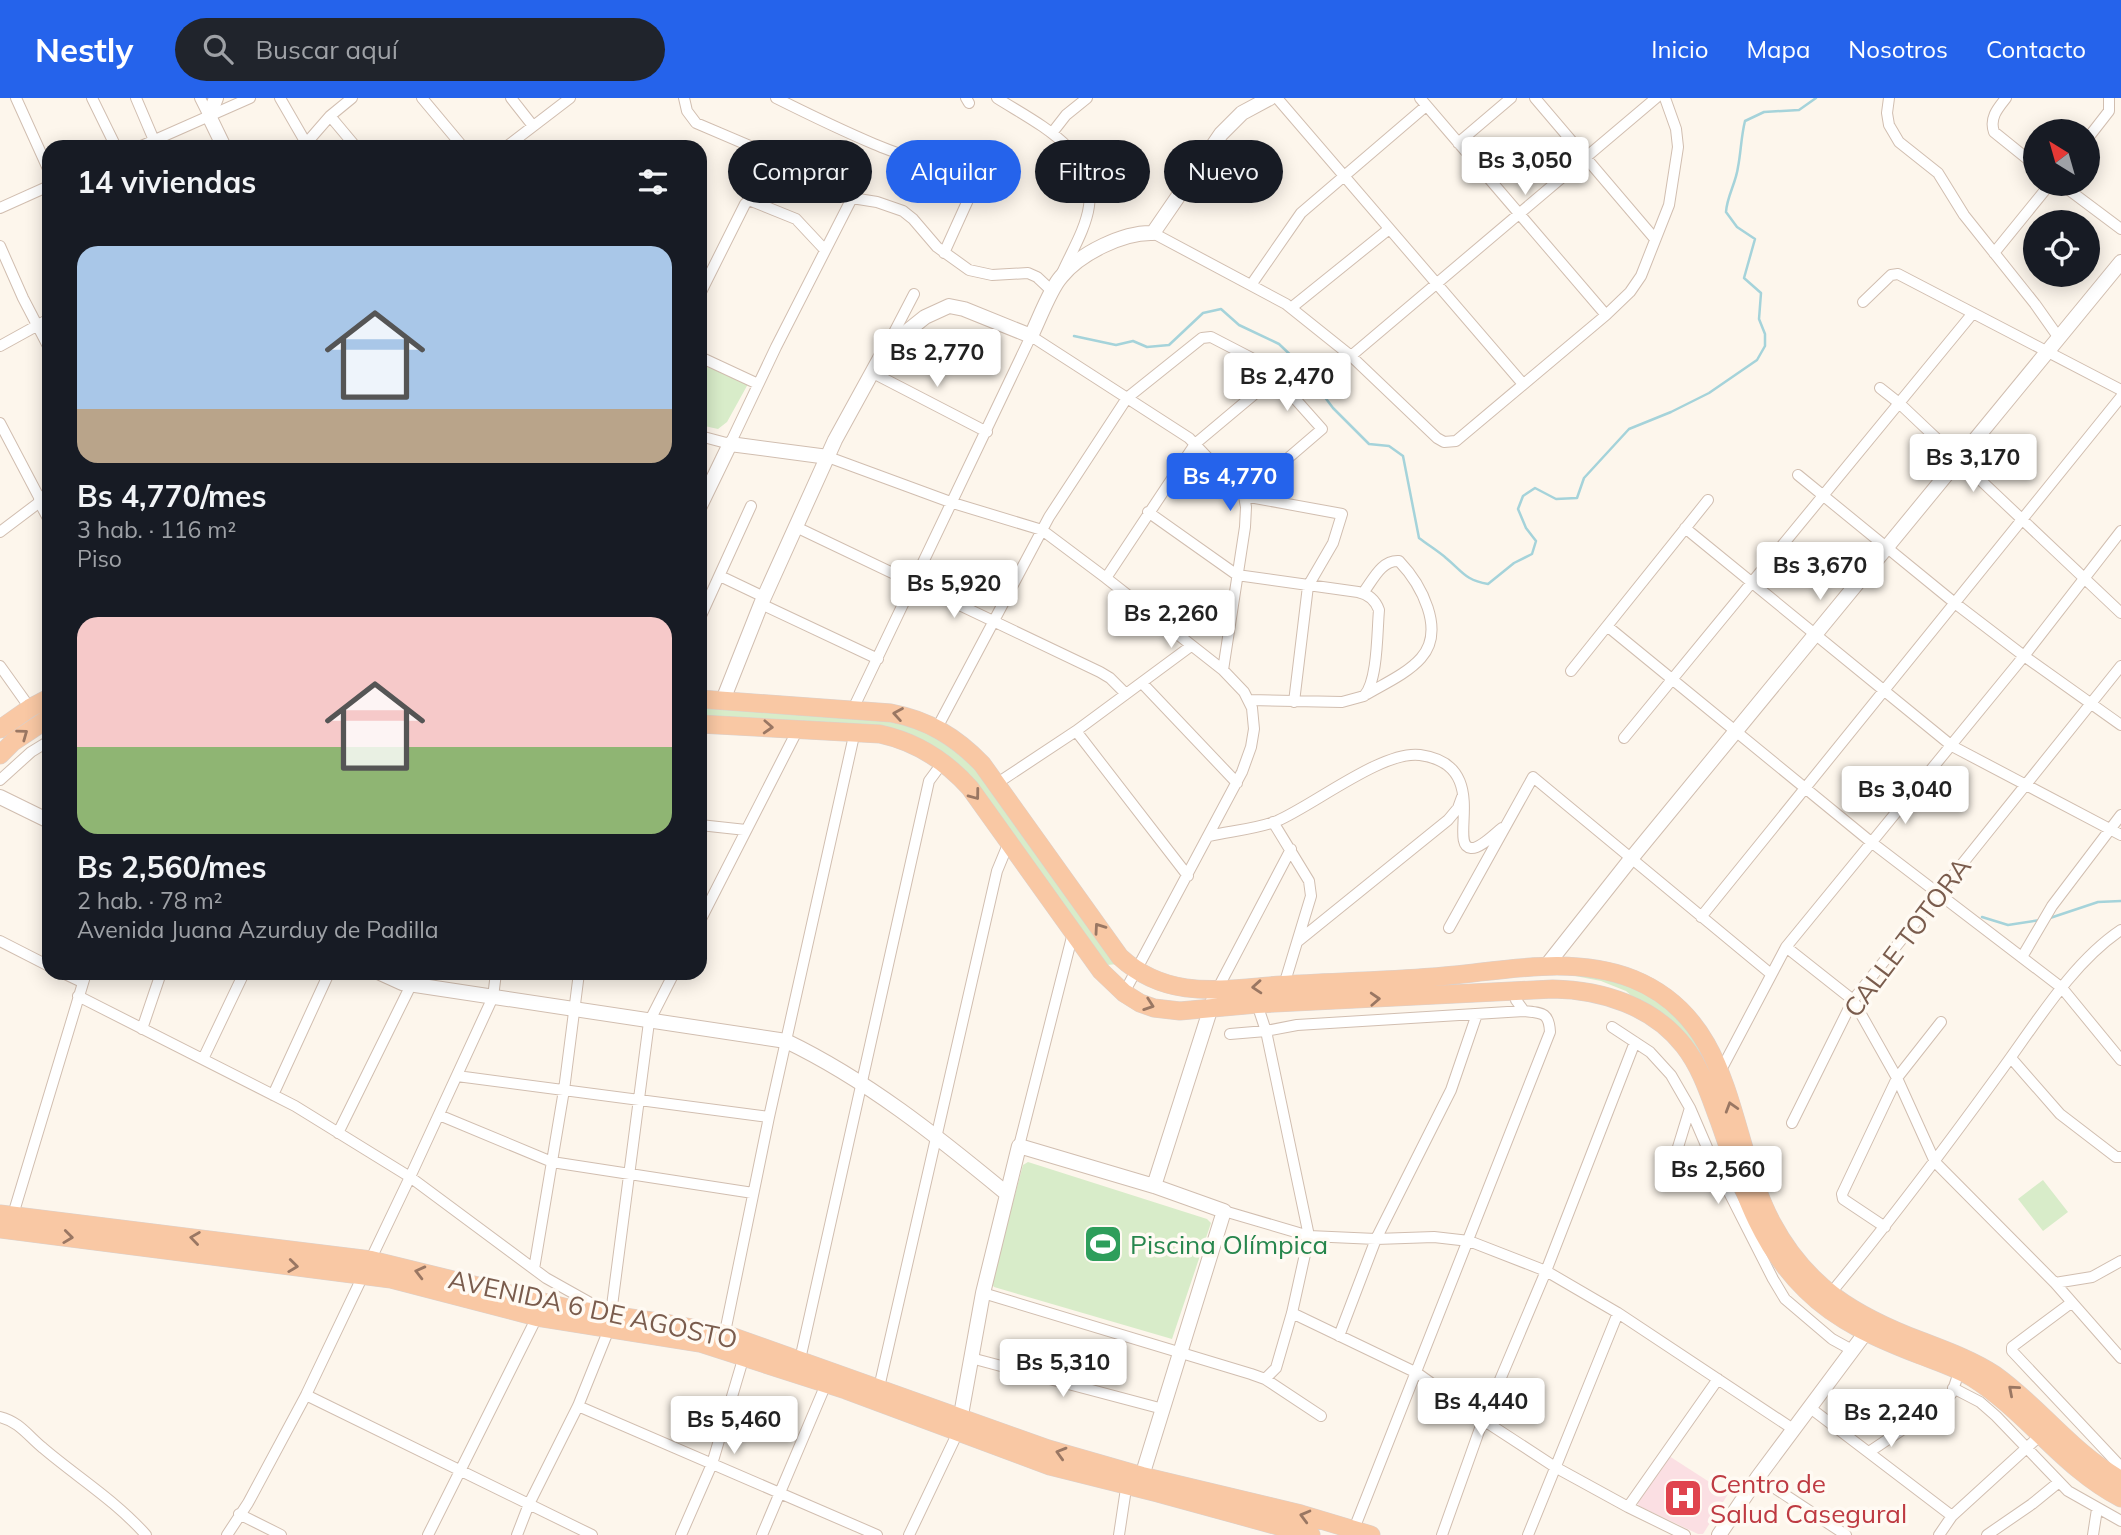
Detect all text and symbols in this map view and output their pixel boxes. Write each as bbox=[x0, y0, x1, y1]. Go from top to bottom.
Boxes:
search box bbox=[175, 18, 665, 81]
text: Nestly bbox=[35, 29, 133, 70]
icon: search bbox=[199, 30, 237, 68]
text: Buscar aquí bbox=[255, 33, 398, 66]
text: Inicio bbox=[1651, 34, 1708, 64]
text: Mapa bbox=[1746, 34, 1810, 64]
text: Nosotros bbox=[1848, 34, 1948, 64]
text: Contacto bbox=[1986, 34, 2086, 64]
north arrow bbox=[2023, 119, 2100, 196]
map controls bbox=[2023, 119, 2100, 287]
pin: Bs 3,050 bbox=[1453, 138, 1597, 197]
chip: Comprar bbox=[728, 140, 872, 203]
chip: Alquilar bbox=[886, 140, 1021, 203]
chip: Filtros bbox=[1035, 140, 1150, 203]
chip: Nuevo bbox=[1164, 140, 1283, 203]
text: Bs 3,050 bbox=[1478, 145, 1572, 174]
text: 14 viviendas bbox=[77, 163, 256, 201]
icon: filters bbox=[634, 163, 672, 201]
button: locate bbox=[2023, 210, 2100, 287]
icon: home bbox=[312, 292, 438, 418]
pin: Bs 2,770 bbox=[865, 330, 1009, 389]
text: Bs 2,770 bbox=[890, 337, 984, 366]
pin: Bs 2,470 bbox=[1215, 354, 1359, 413]
text: Bs 2,470 bbox=[1240, 361, 1334, 390]
pin: Bs 3,170 bbox=[1901, 434, 2045, 494]
text: Bs 3,170 bbox=[1926, 442, 2020, 471]
pin: Bs 4,770 bbox=[1158, 454, 1302, 513]
text: Bs 4,770 bbox=[1183, 461, 1277, 490]
text: Bs 4,770/mes bbox=[77, 477, 267, 515]
text: 3 hab. · 116 m² bbox=[77, 515, 236, 544]
pin: Bs 3,670 bbox=[1748, 542, 1892, 602]
text: Piso bbox=[77, 544, 122, 573]
text: Bs 3,670 bbox=[1773, 550, 1867, 579]
pin: Bs 5,920 bbox=[882, 560, 1026, 620]
text: Bs 5,920 bbox=[907, 568, 1001, 597]
pin: Bs 2,260 bbox=[1099, 590, 1243, 650]
text: Bs 2,260 bbox=[1124, 598, 1218, 627]
icon: home bbox=[312, 663, 438, 789]
one-way arrow bbox=[892, 707, 904, 722]
one-way arrow bbox=[763, 720, 774, 735]
one-way arrow bbox=[15, 730, 28, 743]
pin: Bs 3,040 bbox=[1833, 766, 1977, 826]
text: Bs 3,040 bbox=[1858, 774, 1952, 803]
one-way arrow bbox=[966, 787, 979, 800]
text: Bs 2,560/mes bbox=[77, 848, 267, 886]
street label: CALLE TOTORA bbox=[1836, 850, 1978, 1024]
text: 2 hab. · 78 m² bbox=[77, 886, 222, 915]
text: Avenida Juana Azurduy de Padilla bbox=[77, 915, 438, 944]
one-way arrow bbox=[1095, 923, 1107, 936]
one-way arrow bbox=[1252, 979, 1263, 994]
one-way arrow bbox=[1370, 991, 1381, 1006]
one-way arrow bbox=[1142, 997, 1154, 1011]
one-way arrow bbox=[1724, 1101, 1739, 1113]
pin: Bs 2,560 bbox=[1646, 1146, 1790, 1206]
text: Bs 2,560 bbox=[1671, 1154, 1765, 1183]
sports icon: Piscina Olímpica bbox=[1082, 1223, 1124, 1265]
place label: Piscina Olímpica bbox=[1130, 1228, 1328, 1261]
one-way arrow bbox=[62, 1230, 74, 1245]
one-way arrow bbox=[189, 1231, 201, 1246]
one-way arrow bbox=[288, 1259, 299, 1274]
street label: AVENIDA 6 DE AGOSTO bbox=[446, 1262, 740, 1356]
one-way arrow bbox=[414, 1266, 426, 1280]
pin: Bs 5,310 bbox=[991, 1340, 1135, 1399]
text: Bs 5,310 bbox=[1016, 1347, 1110, 1376]
pin: Bs 4,440 bbox=[1409, 1378, 1553, 1438]
text: Bs 4,440 bbox=[1434, 1386, 1528, 1415]
one-way arrow bbox=[2008, 1386, 2021, 1398]
pin: Bs 2,240 bbox=[1819, 1390, 1963, 1449]
pin: Bs 5,460 bbox=[662, 1396, 806, 1456]
text: Bs 2,240 bbox=[1844, 1397, 1938, 1426]
text: Bs 5,460 bbox=[687, 1404, 781, 1433]
one-way arrow bbox=[1055, 1447, 1067, 1462]
place label: Centro de Salud Casegural bbox=[1710, 1467, 1907, 1530]
hospital icon: Centro de Salud Casegural bbox=[1662, 1477, 1704, 1519]
one-way arrow bbox=[1299, 1509, 1311, 1524]

